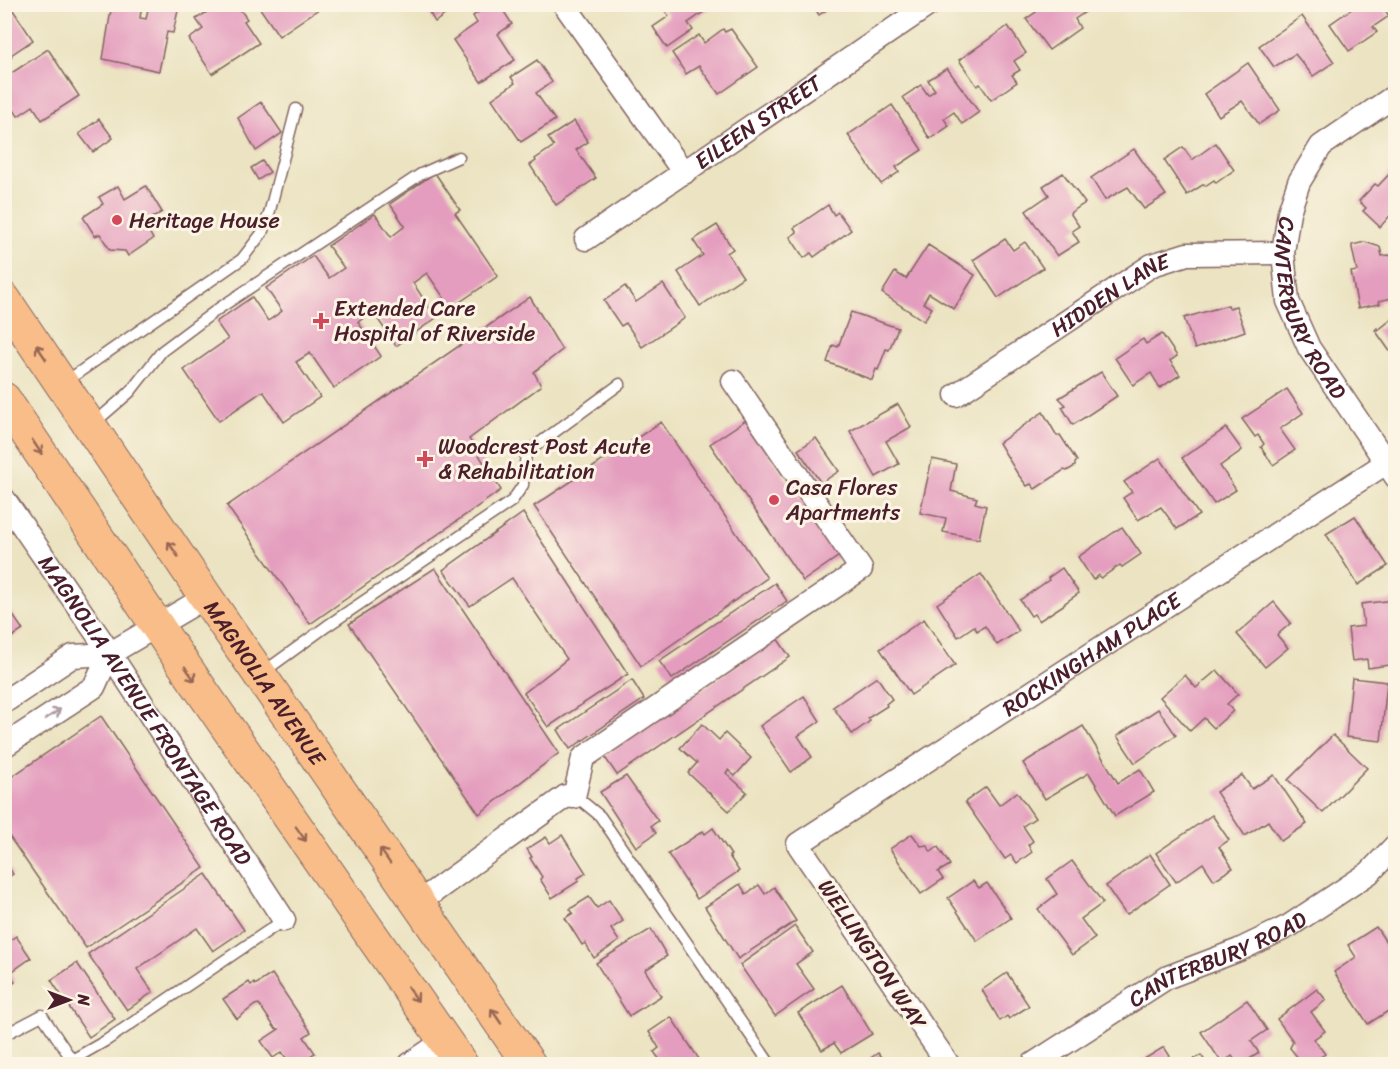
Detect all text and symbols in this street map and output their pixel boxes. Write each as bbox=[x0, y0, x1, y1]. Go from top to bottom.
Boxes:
street label: EILEEN STREET bbox=[686, 64, 831, 180]
place label: Heritage House bbox=[129, 201, 280, 240]
marker: Heritage House bbox=[110, 213, 124, 227]
street label: CANTERBURY ROAD bbox=[1262, 214, 1357, 408]
street label: HIDDEN LANE bbox=[1042, 241, 1176, 348]
place label: Extended Care Hospital of Riverside bbox=[334, 289, 535, 353]
marker: Extended Care Hospital of Riverside bbox=[312, 312, 330, 330]
one-way arrow bbox=[34, 344, 47, 361]
place label: Woodcrest Post Acute & Rehabilitation bbox=[438, 427, 651, 491]
one-way arrow bbox=[31, 439, 43, 455]
marker: Woodcrest Post Acute & Rehabilitation bbox=[416, 450, 434, 468]
place label: Casa Flores Apartments bbox=[785, 468, 901, 532]
marker: Casa Flores Apartments bbox=[767, 493, 781, 507]
one-way arrow bbox=[167, 541, 179, 558]
street label: MAGNOLIA AVENUE FRONTAGE ROAD bbox=[28, 547, 263, 874]
street label: ROCKINGHAM PLACE bbox=[994, 581, 1191, 727]
street label: MAGNOLIA AVENUE bbox=[193, 592, 337, 775]
one-way arrow bbox=[184, 665, 196, 681]
one-way arrow bbox=[45, 708, 61, 720]
one-way arrow bbox=[295, 825, 307, 841]
one-way arrow bbox=[379, 848, 391, 865]
street label: WELLINGTON WAY bbox=[807, 871, 938, 1038]
street label: CANTERBURY ROAD bbox=[1120, 900, 1315, 1018]
north arrow bbox=[39, 970, 99, 1030]
one-way arrow bbox=[407, 985, 419, 1001]
text: N bbox=[69, 993, 98, 1006]
one-way arrow bbox=[490, 1009, 502, 1025]

